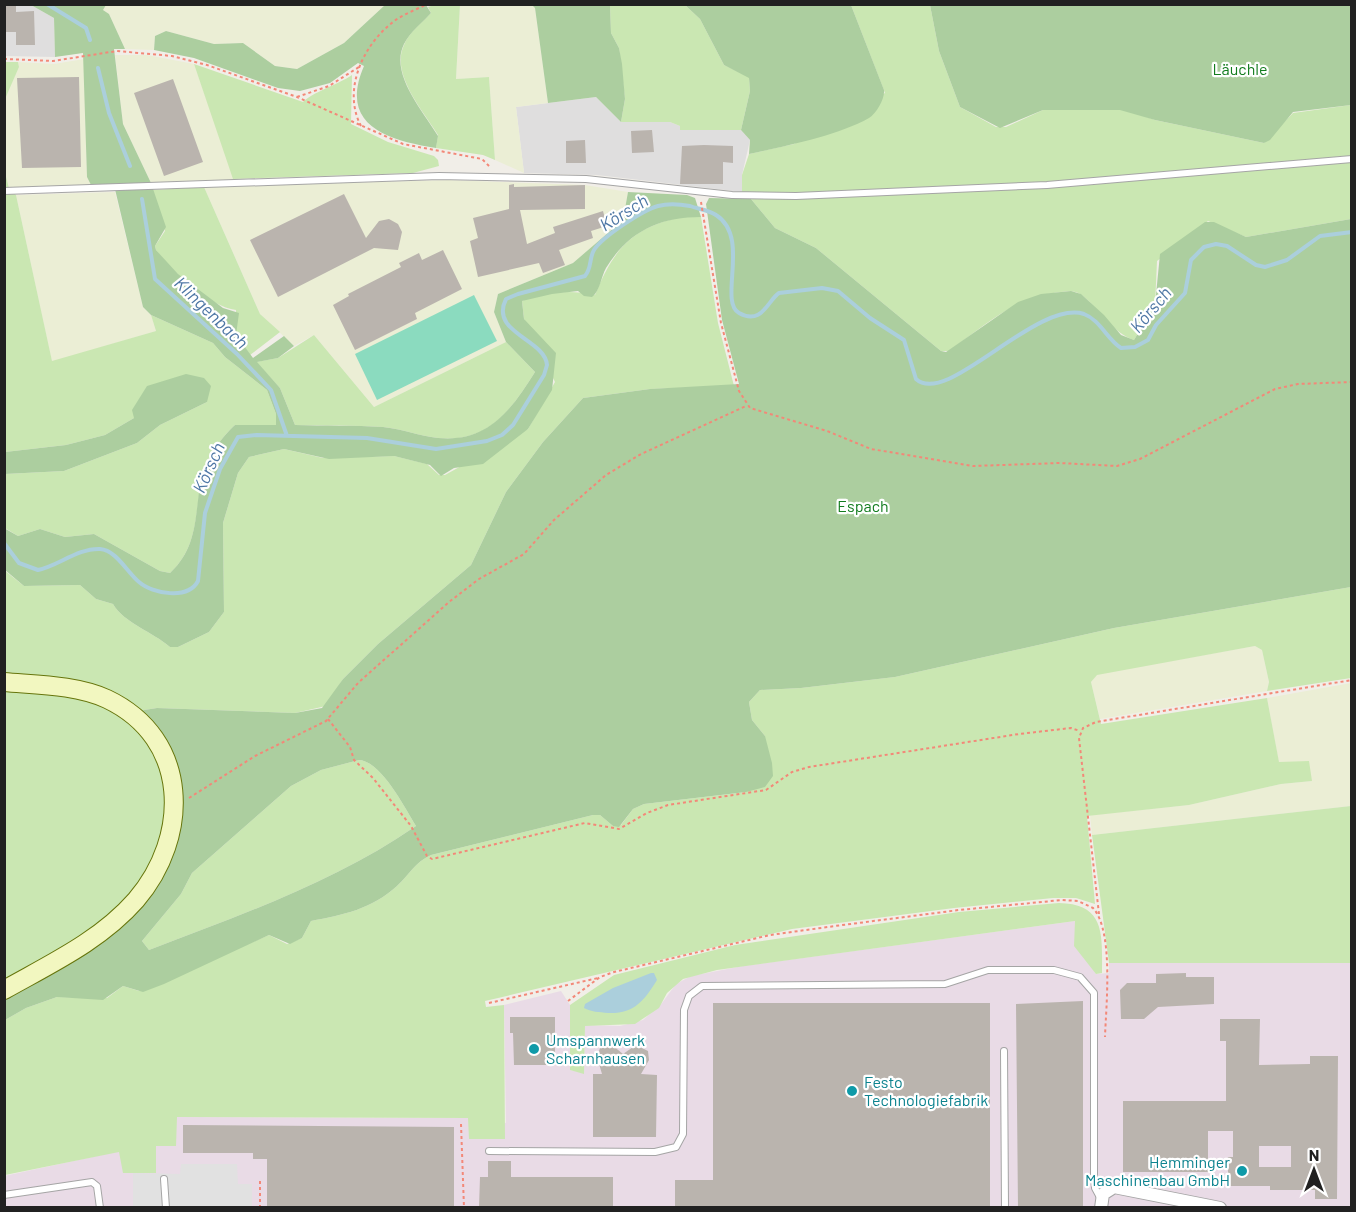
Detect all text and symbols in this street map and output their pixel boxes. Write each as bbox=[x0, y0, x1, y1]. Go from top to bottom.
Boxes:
park label: Läuchle bbox=[1213, 59, 1267, 78]
water label: Körsch bbox=[595, 189, 652, 236]
water label: Klingenbach bbox=[170, 272, 253, 353]
water label: Körsch bbox=[1125, 282, 1176, 337]
water label: Körsch bbox=[187, 439, 229, 496]
park label: Espach bbox=[837, 496, 889, 515]
place label: Umspannwerk Scharnhausen bbox=[546, 1030, 645, 1067]
marker: Umspannwerk Scharnhausen bbox=[527, 1042, 541, 1056]
place label: Festo Technologiefabrik bbox=[864, 1072, 988, 1109]
marker: Festo Technologiefabrik bbox=[845, 1084, 859, 1098]
north arrow bbox=[1284, 1140, 1344, 1200]
text: N bbox=[1309, 1145, 1319, 1164]
place label: Hemminger Maschinenbau GmbH bbox=[1085, 1152, 1230, 1189]
marker: Hemminger Maschinenbau GmbH bbox=[1235, 1164, 1249, 1178]

